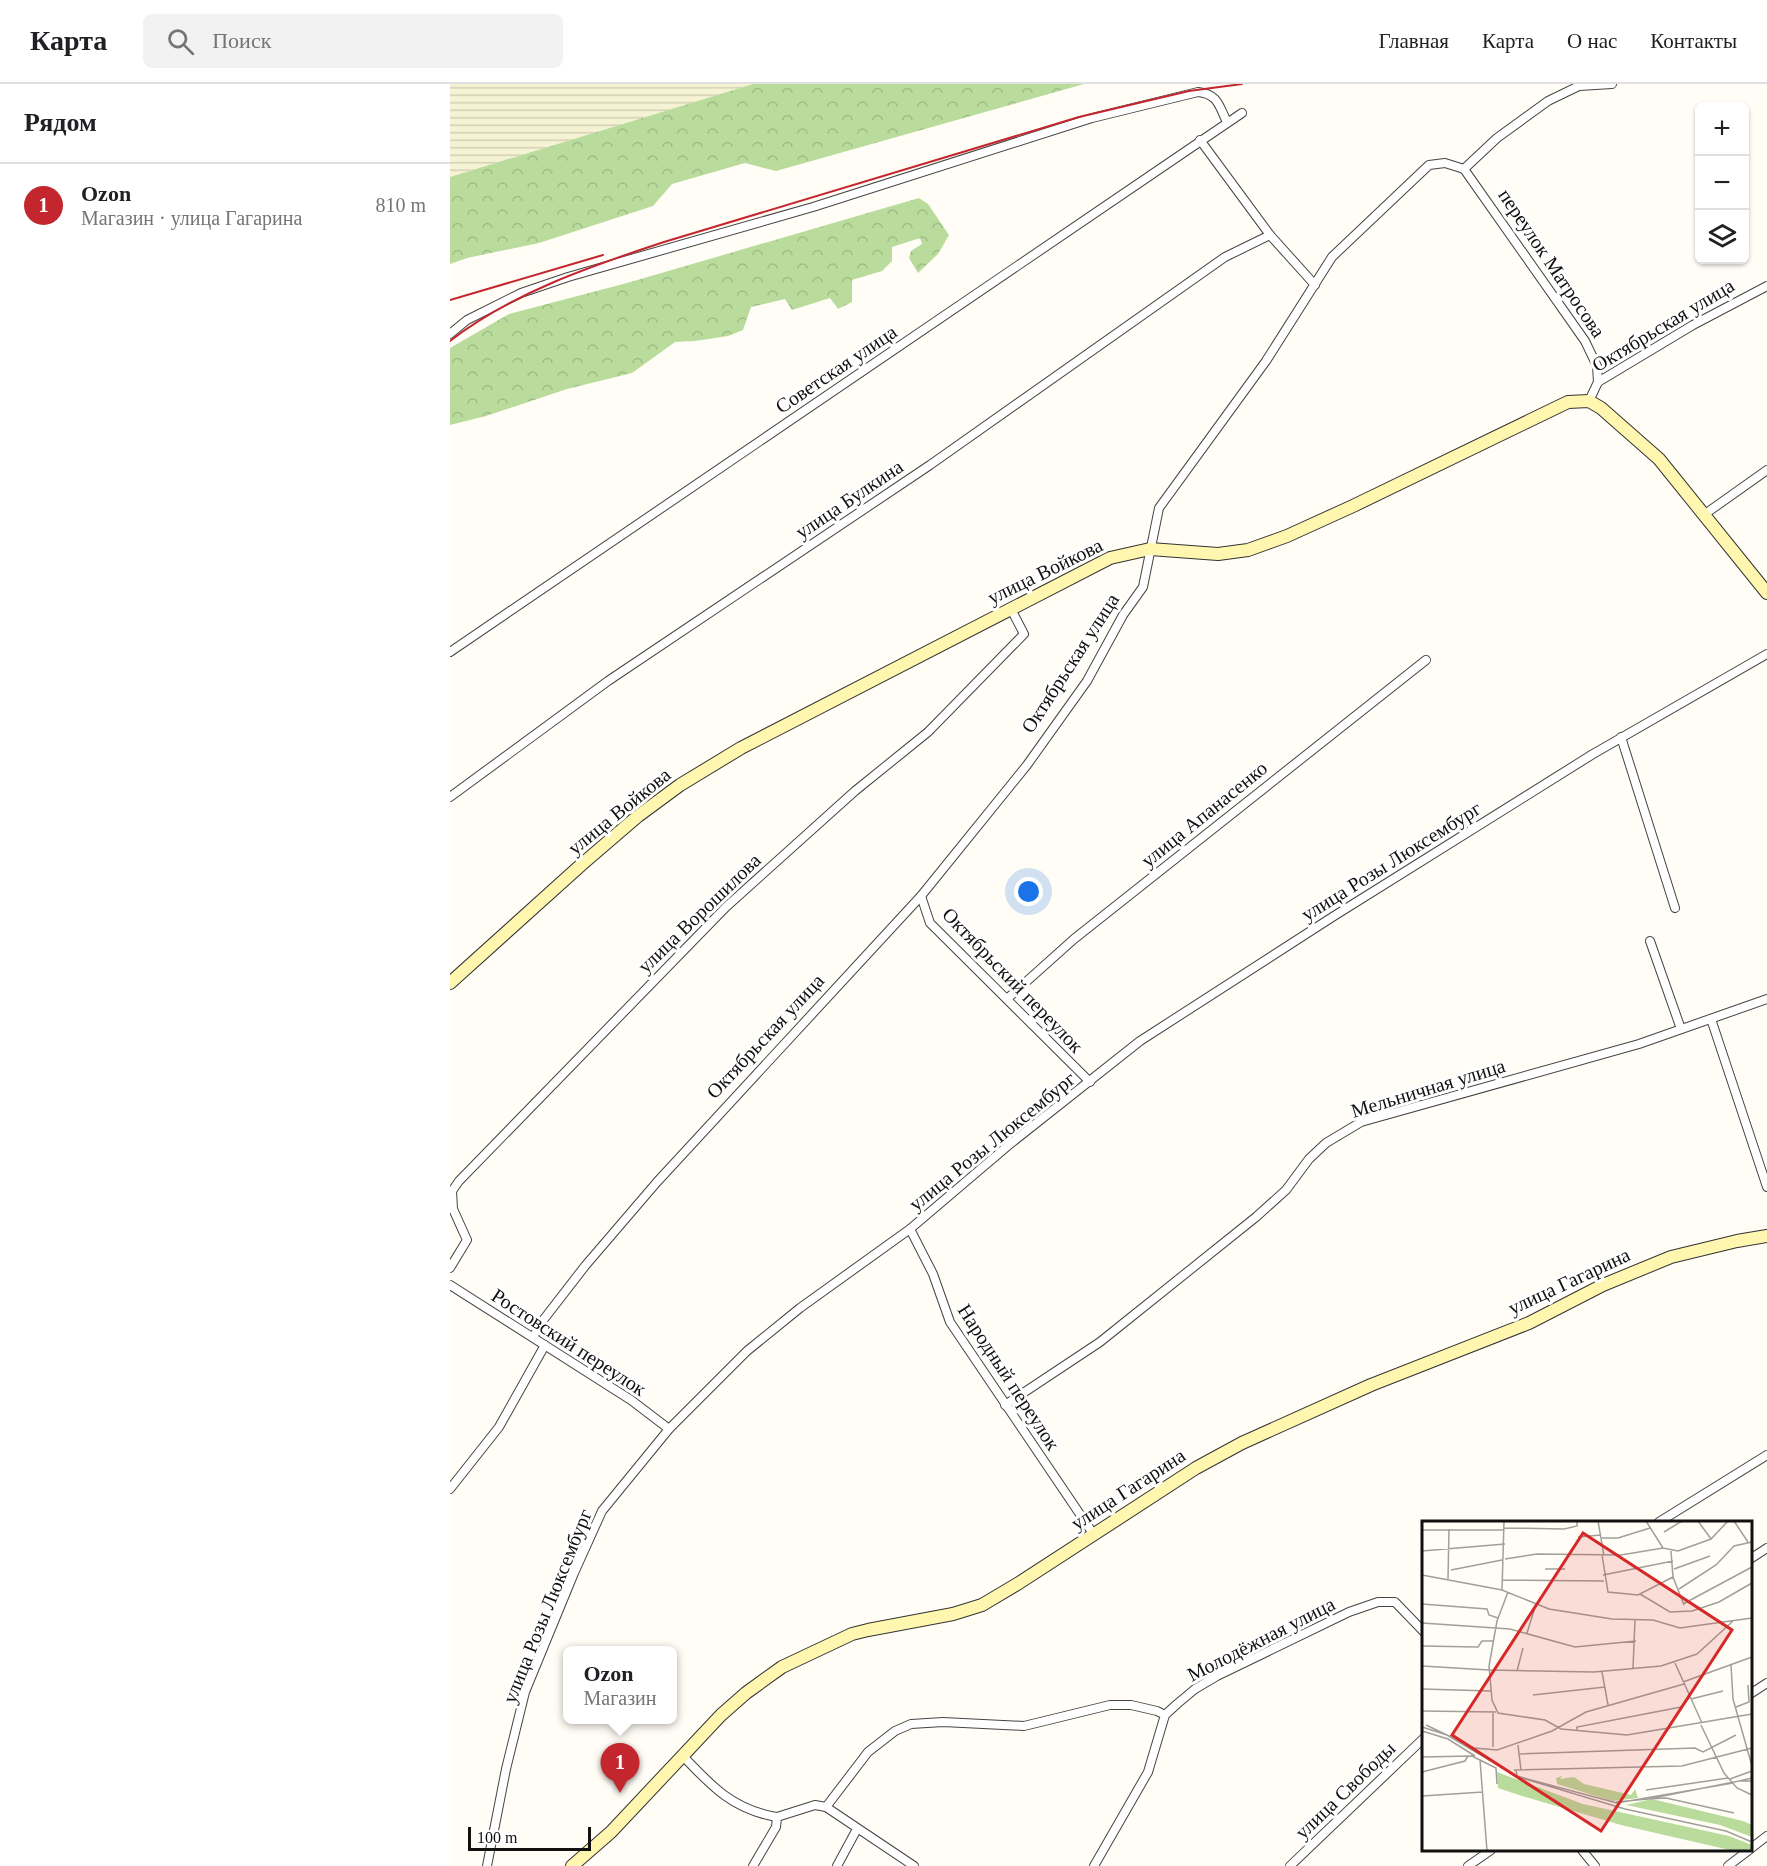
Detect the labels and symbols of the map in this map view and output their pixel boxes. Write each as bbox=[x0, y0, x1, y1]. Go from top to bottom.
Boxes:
street label: переулок Матросова bbox=[1493, 185, 1610, 342]
street label: Октябрьская улица bbox=[1588, 274, 1739, 377]
street label: Советская улица bbox=[771, 320, 901, 418]
street label: улица Булкина bbox=[791, 455, 907, 544]
street label: улица Войкова bbox=[984, 534, 1107, 609]
street label: Октябрьская улица bbox=[1017, 589, 1124, 737]
street label: улица Апанасенко bbox=[1137, 757, 1272, 872]
street label: улица Войкова bbox=[563, 763, 675, 860]
street label: улица Розы Люксембург bbox=[1297, 797, 1485, 926]
street label: улица Ворошилова bbox=[633, 849, 766, 978]
your location bbox=[1014, 877, 1043, 906]
street label: Октябрьский переулок bbox=[937, 903, 1088, 1058]
street label: Октябрьская улица bbox=[702, 969, 829, 1103]
street label: Мельничная улица bbox=[1348, 1054, 1508, 1123]
street label: улица Розы Люксембург bbox=[905, 1067, 1080, 1216]
street label: улица Гагарина bbox=[1505, 1243, 1634, 1320]
street label: Ростовский переулок bbox=[487, 1284, 651, 1401]
street label: Народный переулок bbox=[953, 1300, 1065, 1455]
street label: улица Гагарина bbox=[1067, 1444, 1190, 1535]
street label: улица Розы Люксембург bbox=[498, 1506, 597, 1707]
inset map bbox=[1422, 1521, 1752, 1851]
street label: Молодёжная улица bbox=[1184, 1592, 1339, 1687]
street label: улица Свободы bbox=[1291, 1737, 1400, 1844]
pin: 1 bbox=[600, 1744, 640, 1793]
scale bar bbox=[468, 1824, 591, 1852]

